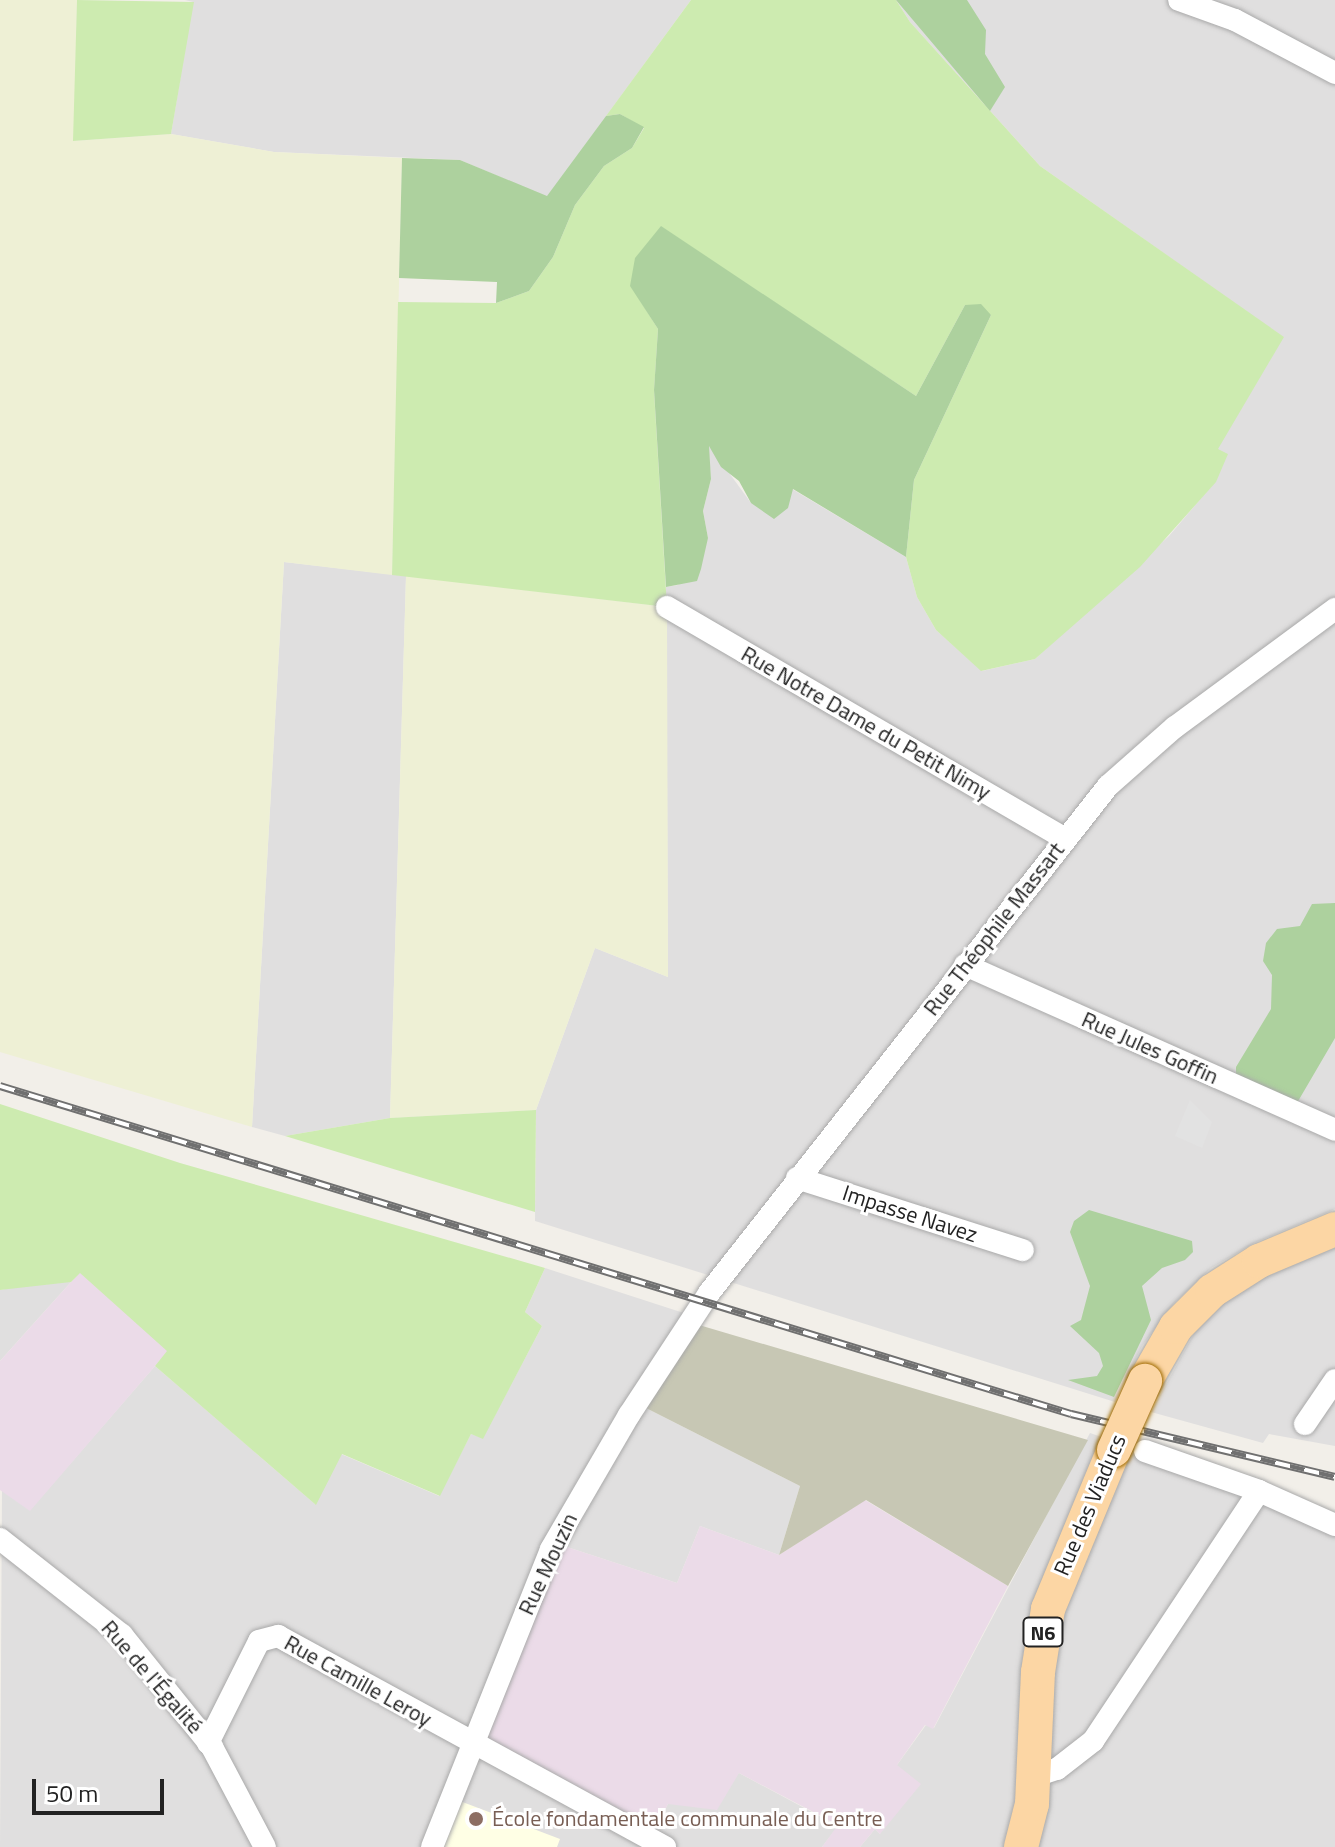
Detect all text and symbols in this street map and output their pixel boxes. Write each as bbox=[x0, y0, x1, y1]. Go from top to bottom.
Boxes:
street label: Rue Notre Dame du Petit Nimy bbox=[736, 641, 996, 805]
street label: Rue Théophile Massart bbox=[918, 837, 1070, 1021]
street label: Rue Jules Goffin bbox=[1078, 1006, 1222, 1090]
street label: Impasse Navez bbox=[839, 1180, 981, 1248]
street label: Rue des Viaducs bbox=[1048, 1430, 1132, 1580]
street label: Rue Mouzin bbox=[513, 1509, 583, 1619]
street label: Rue de l'Égalité bbox=[96, 1615, 208, 1739]
road number: N6 bbox=[1021, 1616, 1065, 1648]
street label: Rue Camille Leroy bbox=[280, 1630, 436, 1732]
scale bar bbox=[36, 1763, 168, 1813]
text: 50 m bbox=[46, 1775, 98, 1811]
place label: École fondamentale communale du Centre bbox=[492, 1806, 883, 1832]
marker: École fondamentale communale du Centre bbox=[467, 1810, 485, 1828]

